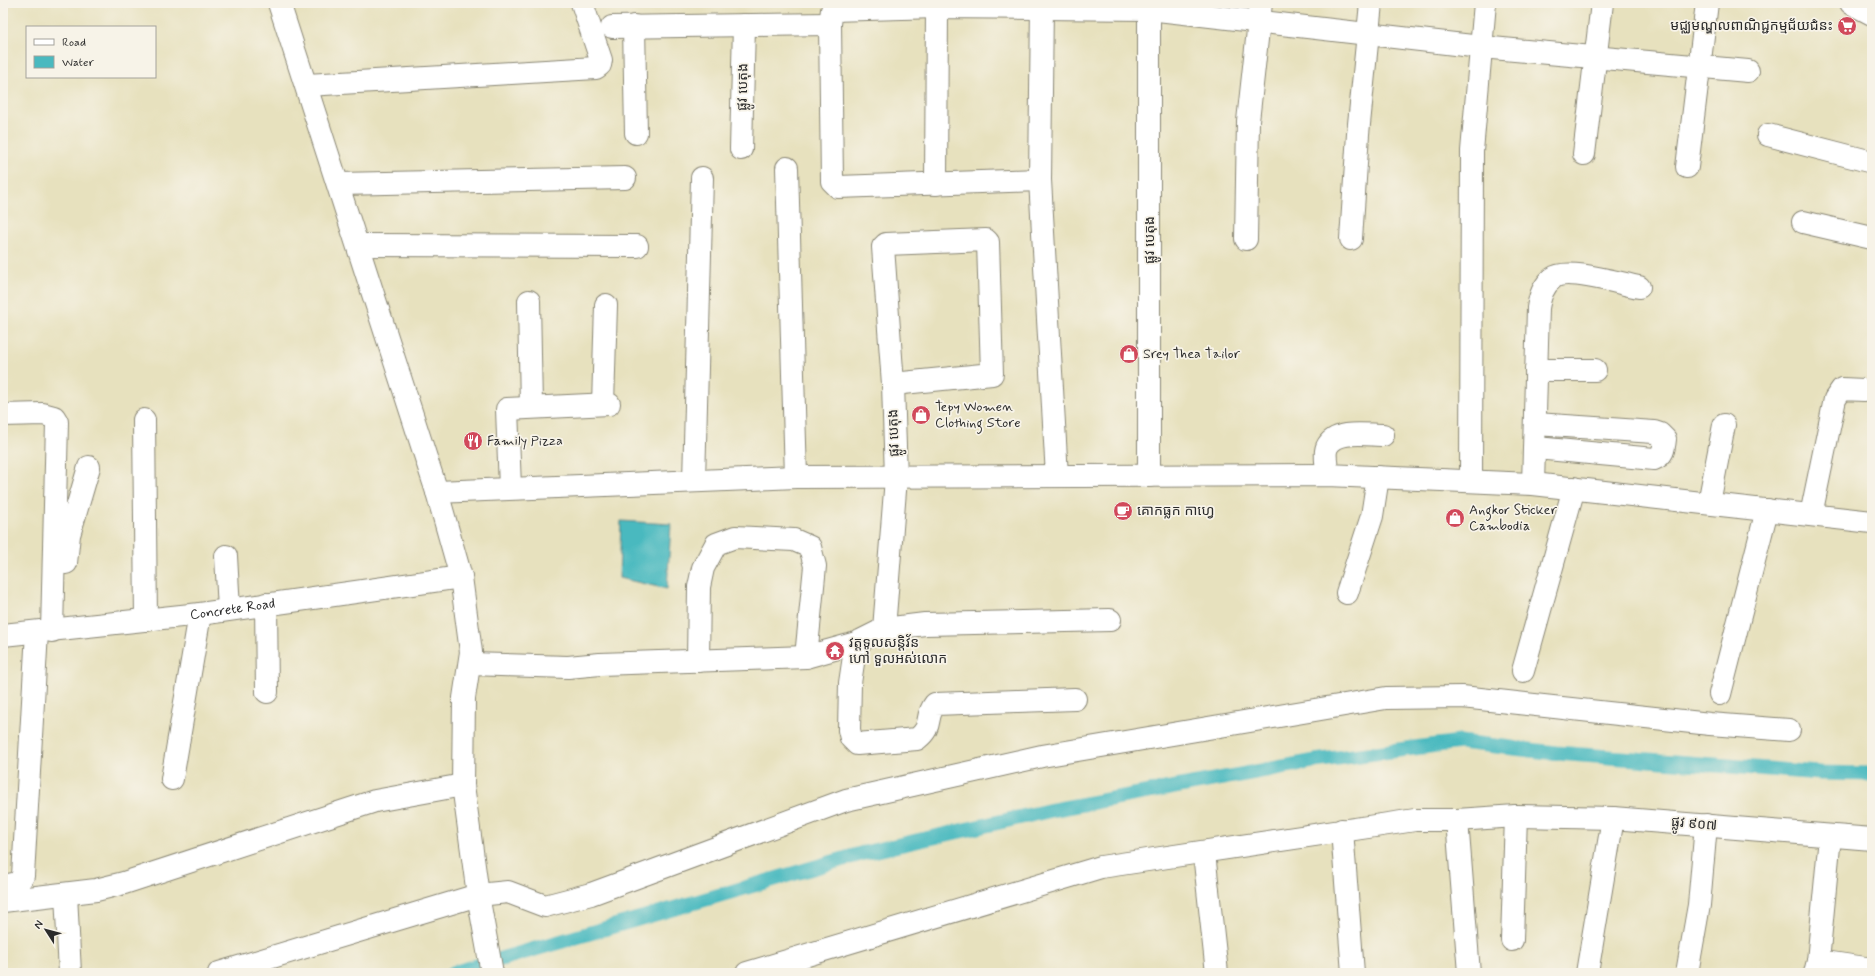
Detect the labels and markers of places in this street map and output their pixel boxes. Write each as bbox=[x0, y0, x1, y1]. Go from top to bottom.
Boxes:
supermarket icon: មជ្ឈមណ្ឌលពាណិជ្ជកម្មជ័យជំនះ bbox=[1836, 15, 1858, 37]
place label: មជ្ឈមណ្ឌលពាណិជ្ជកម្មជ័យជំនះ bbox=[1670, 17, 1833, 35]
shop icon: Srey Thea Tailor bbox=[1118, 343, 1140, 365]
place label: Srey Thea Tailor bbox=[1143, 345, 1240, 363]
place label: Tepy Women Clothing Store bbox=[935, 398, 1020, 434]
shop icon: Tepy Women Clothing Store bbox=[910, 404, 932, 426]
restaurant icon: Family Pizza bbox=[462, 430, 484, 452]
place label: Family Pizza bbox=[487, 432, 563, 450]
cafe icon: គោកធ្លក កាហ្វេ bbox=[1112, 500, 1134, 522]
place label: Angkor Sticker Cambodia bbox=[1469, 501, 1557, 535]
place label: គោកធ្លក កាហ្វេ bbox=[1137, 502, 1214, 520]
shop icon: Angkor Sticker Cambodia bbox=[1444, 507, 1466, 529]
place label: វត្តទូលសន្តិវ័ន ហៅ ទួលអស់លោក bbox=[849, 633, 947, 668]
temple icon: វត្តទូលសន្តិវ័ន ហៅ ទួលអស់លោក bbox=[824, 640, 846, 662]

